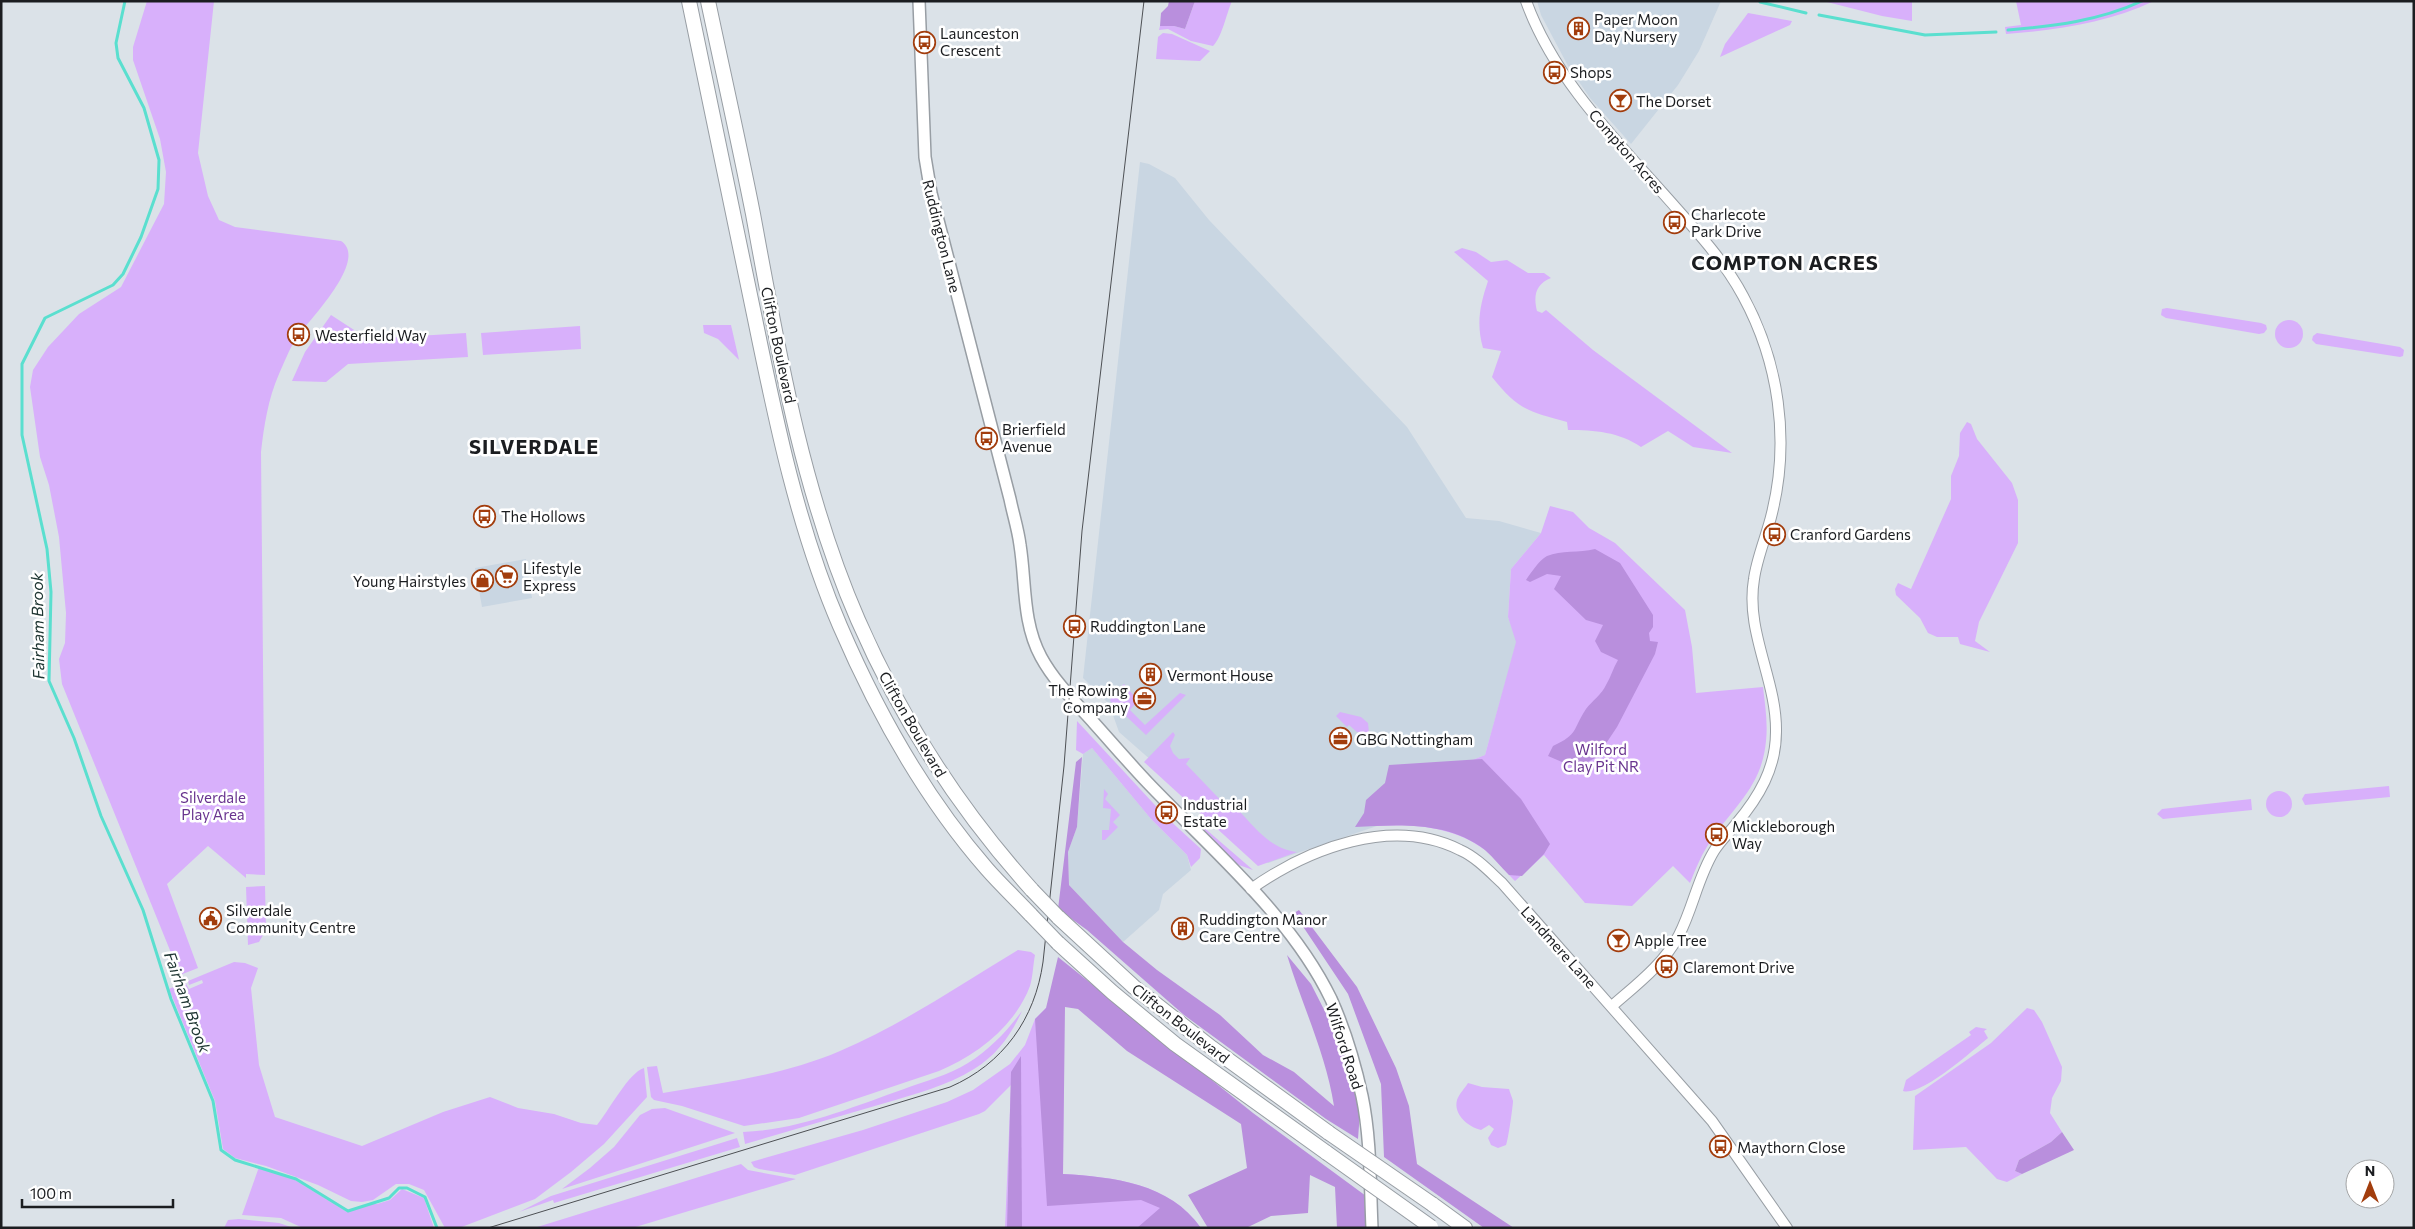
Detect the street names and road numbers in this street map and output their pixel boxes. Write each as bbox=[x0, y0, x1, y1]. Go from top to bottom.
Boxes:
street label: Compton Acres bbox=[1586, 105, 1668, 197]
street label: Ruddington Lane bbox=[919, 178, 965, 294]
street label: Clifton Boulevard bbox=[758, 285, 800, 405]
street label: Clifton Boulevard bbox=[876, 668, 950, 780]
street label: Landmere Lane bbox=[1517, 902, 1601, 992]
street label: Clifton Boulevard bbox=[1129, 979, 1233, 1067]
street label: Wilford Road bbox=[1323, 1001, 1367, 1091]

